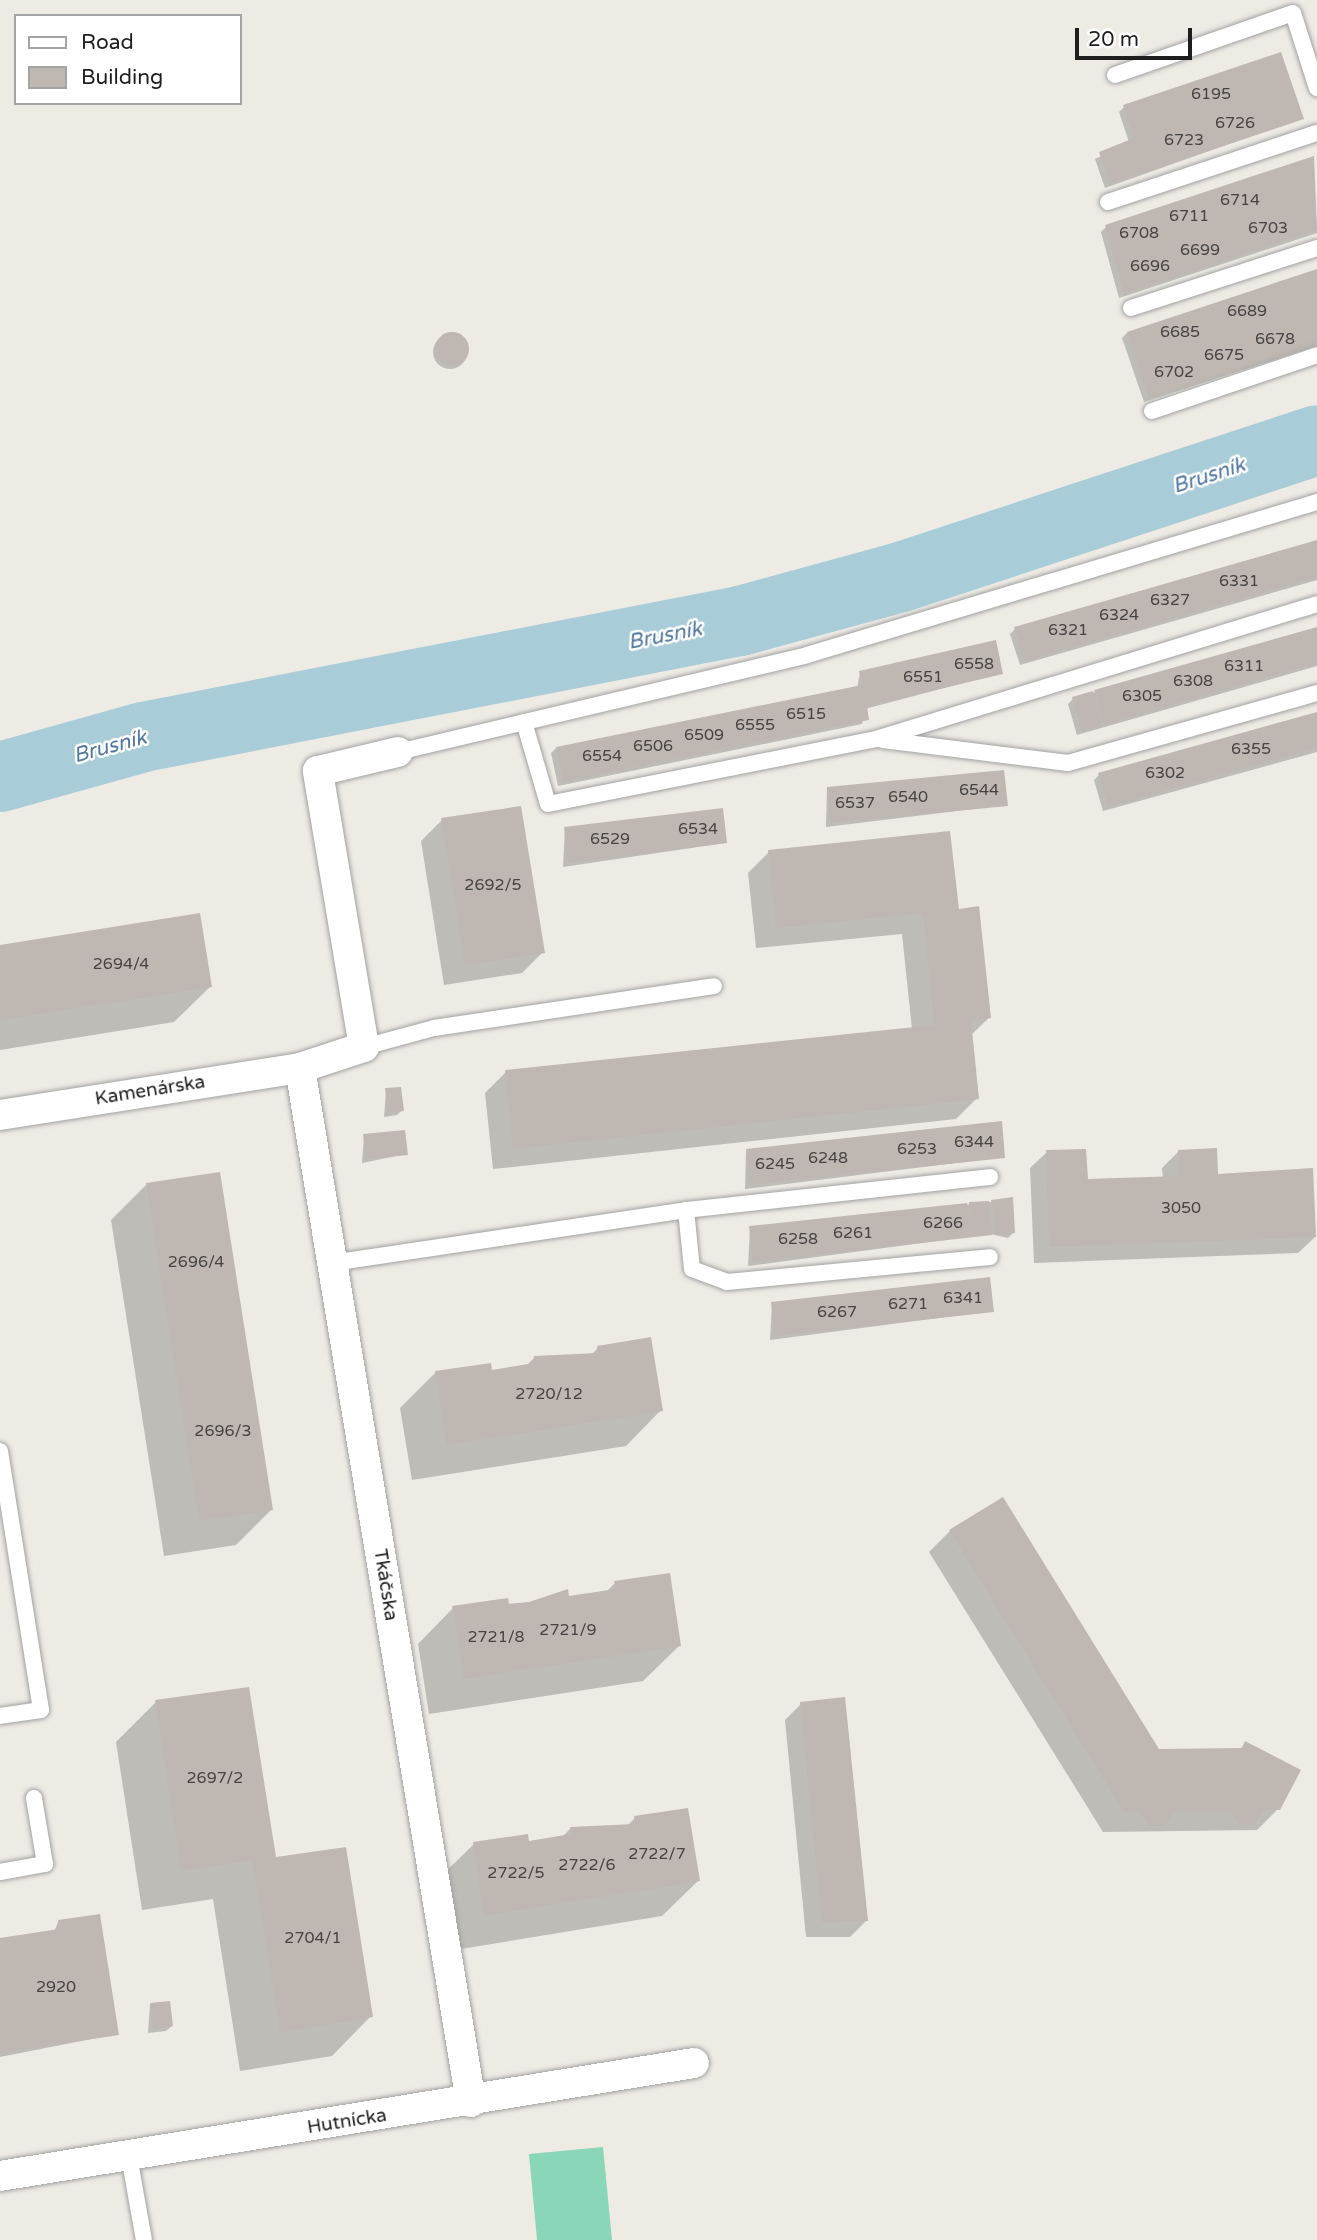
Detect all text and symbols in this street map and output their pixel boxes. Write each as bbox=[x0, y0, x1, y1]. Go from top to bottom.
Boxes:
legend bbox=[14, 14, 242, 105]
scale bar bbox=[1079, 14, 1196, 58]
text: 20 m bbox=[1088, 27, 1139, 52]
text: Road bbox=[81, 30, 134, 55]
text: Building bbox=[81, 65, 163, 90]
house number: 6195 bbox=[1191, 84, 1231, 104]
house number: 6726 bbox=[1215, 113, 1255, 133]
house number: 6723 bbox=[1164, 130, 1204, 150]
house number: 6714 bbox=[1220, 190, 1260, 210]
house number: 6711 bbox=[1169, 206, 1209, 226]
house number: 6703 bbox=[1248, 218, 1288, 238]
house number: 6708 bbox=[1119, 223, 1159, 243]
house number: 6699 bbox=[1180, 240, 1220, 260]
house number: 6696 bbox=[1130, 256, 1170, 276]
house number: 6689 bbox=[1227, 301, 1267, 321]
house number: 6685 bbox=[1160, 322, 1200, 342]
house number: 6678 bbox=[1255, 329, 1295, 349]
house number: 6675 bbox=[1204, 345, 1244, 365]
house number: 6702 bbox=[1154, 362, 1194, 382]
water label: Brusník bbox=[1170, 452, 1248, 500]
house number: 6331 bbox=[1219, 571, 1259, 591]
house number: 6327 bbox=[1150, 590, 1190, 610]
house number: 6324 bbox=[1099, 605, 1139, 625]
water label: Brusník bbox=[626, 616, 704, 656]
house number: 6321 bbox=[1048, 620, 1088, 640]
house number: 6558 bbox=[954, 654, 994, 674]
house number: 6311 bbox=[1224, 656, 1264, 676]
house number: 6551 bbox=[903, 667, 943, 687]
house number: 6308 bbox=[1173, 671, 1213, 691]
house number: 6305 bbox=[1122, 686, 1162, 706]
house number: 6515 bbox=[786, 704, 826, 724]
house number: 6555 bbox=[735, 715, 775, 735]
water label: Brusník bbox=[71, 725, 149, 769]
house number: 6509 bbox=[684, 725, 724, 745]
house number: 6506 bbox=[633, 736, 673, 756]
house number: 6355 bbox=[1231, 739, 1271, 759]
house number: 6554 bbox=[582, 746, 622, 766]
house number: 6302 bbox=[1145, 763, 1185, 783]
house number: 6544 bbox=[959, 780, 999, 800]
house number: 6540 bbox=[888, 787, 928, 807]
house number: 6537 bbox=[835, 793, 875, 813]
house number: 6534 bbox=[678, 819, 718, 839]
house number: 6529 bbox=[590, 829, 630, 849]
house number: 2692/5 bbox=[464, 875, 522, 895]
house number: 2694/4 bbox=[93, 954, 149, 974]
street label: Kamenárska bbox=[93, 1071, 207, 1111]
house number: 6344 bbox=[954, 1132, 994, 1152]
house number: 6253 bbox=[897, 1139, 937, 1159]
house number: 6248 bbox=[808, 1148, 848, 1168]
house number: 6245 bbox=[755, 1154, 795, 1174]
house number: 3050 bbox=[1161, 1198, 1201, 1218]
house number: 6266 bbox=[923, 1213, 963, 1233]
house number: 6261 bbox=[833, 1223, 873, 1243]
house number: 6258 bbox=[778, 1229, 818, 1249]
house number: 2696/4 bbox=[168, 1252, 224, 1272]
house number: 6341 bbox=[943, 1288, 983, 1308]
house number: 6271 bbox=[888, 1294, 928, 1314]
house number: 6267 bbox=[817, 1302, 857, 1322]
house number: 2720/12 bbox=[515, 1384, 583, 1404]
house number: 2696/3 bbox=[194, 1421, 252, 1441]
street label: Tkáčska bbox=[368, 1547, 402, 1623]
house number: 2721/9 bbox=[539, 1620, 597, 1640]
house number: 2721/8 bbox=[467, 1627, 525, 1647]
house number: 2697/2 bbox=[187, 1768, 243, 1788]
house number: 2722/7 bbox=[628, 1844, 686, 1864]
house number: 2722/6 bbox=[558, 1855, 616, 1875]
house number: 2722/5 bbox=[487, 1863, 545, 1883]
house number: 2704/1 bbox=[284, 1928, 342, 1948]
house number: 2920 bbox=[36, 1977, 76, 1997]
street label: Hutnícka bbox=[306, 2104, 388, 2140]

